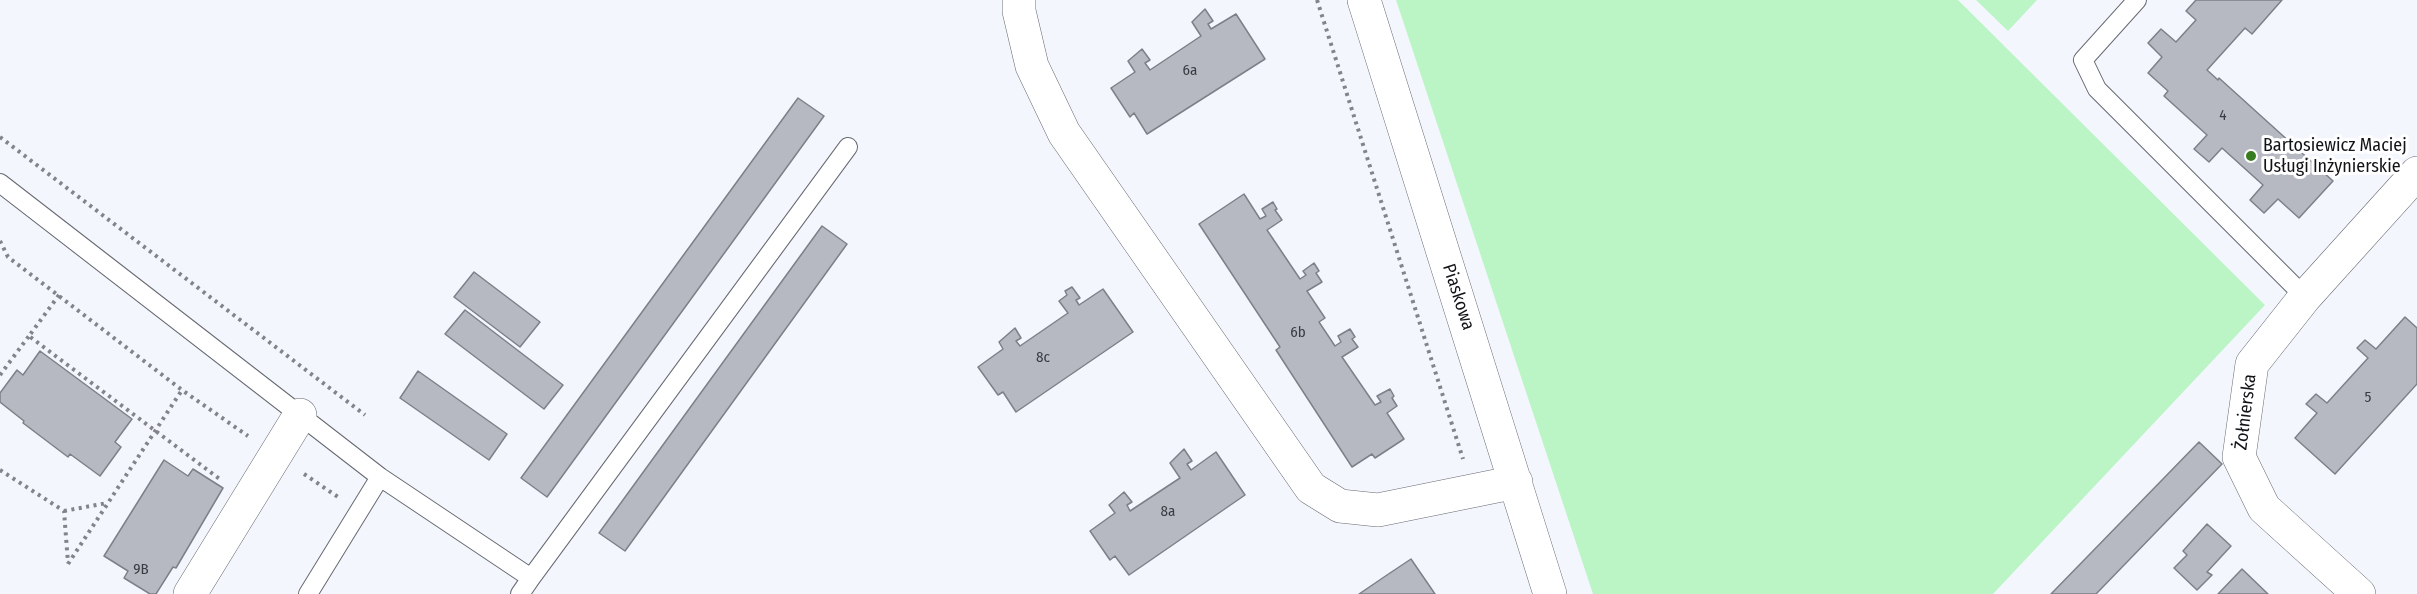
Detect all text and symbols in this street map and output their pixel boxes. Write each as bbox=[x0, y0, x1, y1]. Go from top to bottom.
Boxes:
house number: 6a bbox=[1183, 62, 1197, 80]
house number: 4 bbox=[2219, 107, 2227, 125]
place label: Bartosiewicz Maciej Usługi Inżynierskie bbox=[2263, 135, 2407, 178]
marker: Bartosiewicz Maciej Usługi Inżynierskie bbox=[2244, 149, 2258, 163]
street label: Piaskowa bbox=[1437, 261, 1479, 333]
house number: 6b bbox=[1290, 324, 1306, 342]
house number: 8c bbox=[1036, 349, 1050, 367]
street label: Żołnierska bbox=[2231, 373, 2261, 451]
house number: 5 bbox=[2365, 389, 2371, 407]
house number: 8a bbox=[1161, 503, 1175, 521]
house number: 9B bbox=[133, 561, 149, 579]

